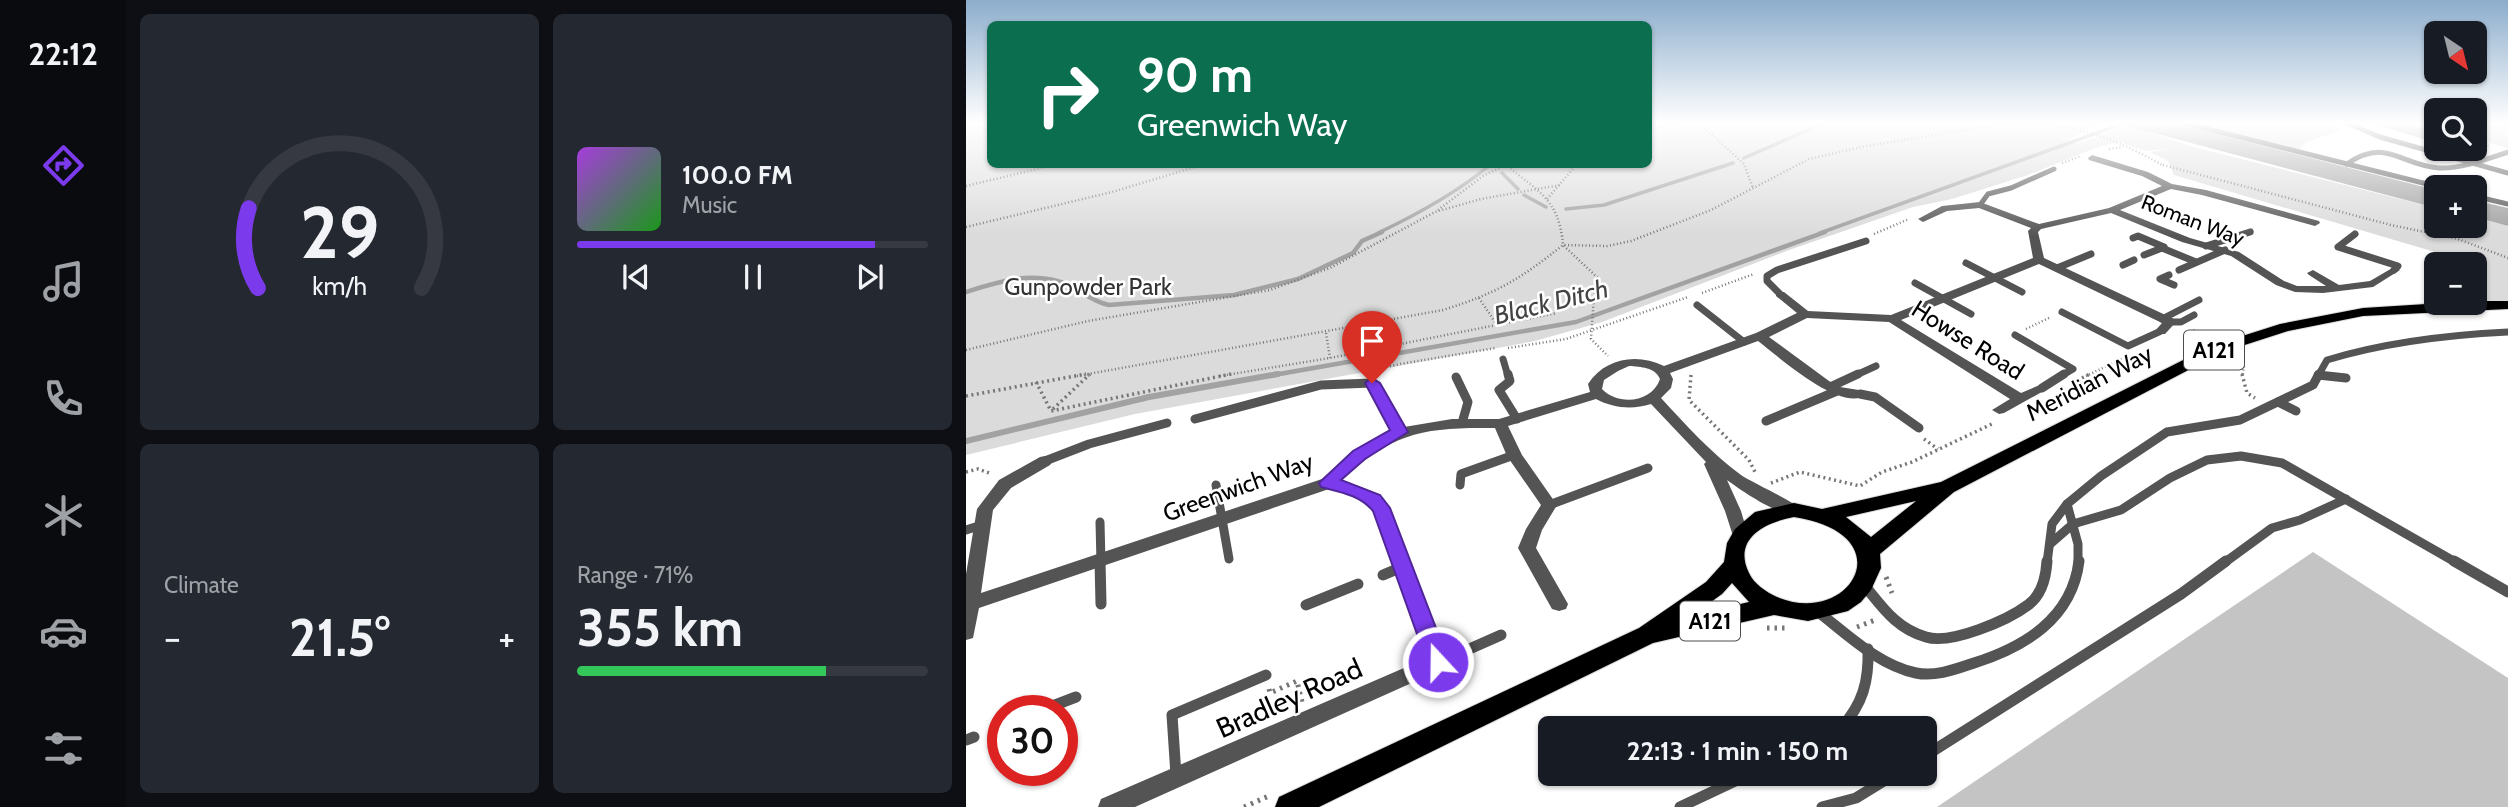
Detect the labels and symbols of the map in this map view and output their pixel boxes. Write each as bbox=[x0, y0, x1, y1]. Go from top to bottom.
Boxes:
north arrow bbox=[2424, 21, 2487, 84]
street label: Roman Way bbox=[2138, 189, 2248, 251]
park label: Gunpowder Park bbox=[1004, 272, 1172, 301]
water label: Black Ditch bbox=[1491, 272, 1611, 332]
street label: Howse Road bbox=[1907, 294, 2029, 386]
pin bbox=[1342, 311, 1402, 383]
road number: A121 bbox=[2184, 330, 2244, 370]
street label: Meridian Way bbox=[2021, 339, 2157, 427]
street label: Greenwich Way bbox=[1159, 446, 1317, 528]
road number: A121 bbox=[1680, 601, 1740, 640]
position arrow bbox=[1401, 625, 1475, 699]
street label: Bradley Road bbox=[1211, 651, 1367, 745]
speed limit sign: 30 bbox=[987, 695, 1078, 786]

